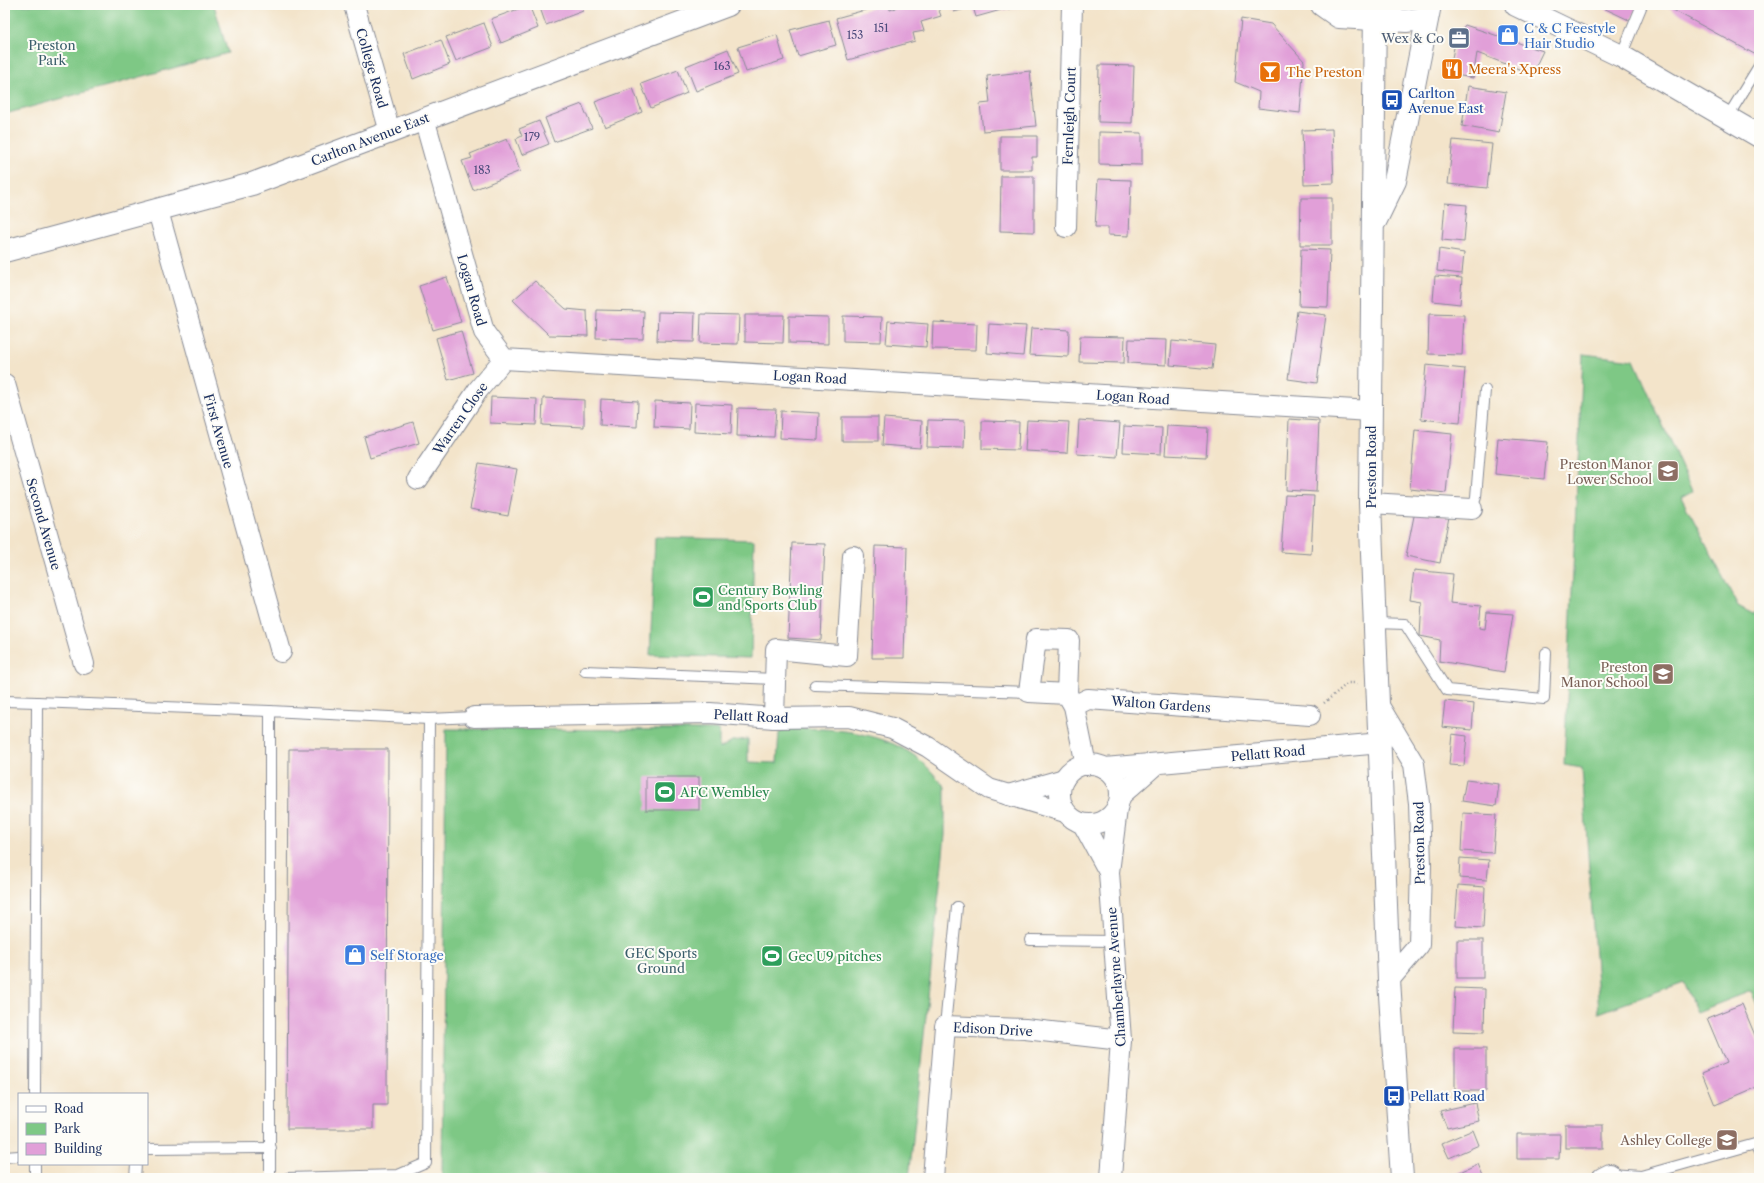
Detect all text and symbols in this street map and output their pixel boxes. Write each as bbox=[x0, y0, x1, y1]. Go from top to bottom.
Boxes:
place label: C & C Feestyle Hair Studio bbox=[1524, 20, 1616, 51]
house number: 151 bbox=[873, 21, 889, 35]
shop icon: C & C Feestyle Hair Studio bbox=[1495, 22, 1521, 48]
office icon: Wex & Co bbox=[1446, 25, 1472, 51]
street label: College Road bbox=[353, 26, 391, 110]
house number: 153 bbox=[847, 28, 863, 42]
place label: Wex & Co bbox=[1380, 30, 1444, 46]
park label: Preston Park bbox=[28, 37, 76, 68]
restaurant icon: Meera's Xpress bbox=[1439, 56, 1465, 82]
house number: 163 bbox=[713, 59, 731, 73]
bar icon: The Preston bbox=[1257, 59, 1283, 85]
place label: Meera's Xpress bbox=[1468, 61, 1562, 77]
place label: The Preston bbox=[1286, 64, 1362, 80]
street label: Fernleigh Court bbox=[1059, 66, 1079, 165]
place label: Carlton Avenue East bbox=[1407, 85, 1484, 116]
bus stop icon: Carlton Avenue East bbox=[1379, 87, 1405, 113]
street label: Carlton Avenue East bbox=[309, 109, 432, 169]
house number: 179 bbox=[524, 130, 540, 144]
house number: 183 bbox=[473, 163, 491, 177]
street label: Logan Road bbox=[454, 252, 490, 328]
street label: Logan Road bbox=[773, 367, 847, 387]
street label: Warren Close bbox=[429, 379, 491, 458]
street label: Logan Road bbox=[1096, 386, 1171, 408]
street label: First Avenue bbox=[201, 392, 237, 470]
street label: Preston Road bbox=[1363, 425, 1379, 509]
place label: Preston Manor Lower School bbox=[1560, 456, 1653, 487]
school or university icon: Preston Manor Lower School bbox=[1655, 458, 1681, 484]
street label: Second Avenue bbox=[23, 476, 65, 572]
place label: Century Bowling and Sports Club bbox=[718, 582, 822, 613]
sports icon: Century Bowling and Sports Club bbox=[690, 584, 716, 610]
place label: Preston Manor School bbox=[1561, 659, 1648, 690]
school or university icon: Preston Manor School bbox=[1650, 661, 1676, 687]
street label: Walton Gardens bbox=[1110, 692, 1212, 715]
street label: Pellatt Road bbox=[713, 706, 789, 726]
street label: Pellatt Road bbox=[1230, 742, 1306, 764]
sports icon: AFC Wembley bbox=[652, 779, 678, 805]
place label: AFC Wembley bbox=[679, 784, 770, 800]
street label: Preston Road bbox=[1410, 801, 1428, 885]
street label: Chamberlayne Avenue bbox=[1103, 907, 1129, 1047]
shop icon: Self Storage bbox=[342, 942, 368, 968]
sports icon: Gec U9 pitches bbox=[759, 943, 785, 969]
park label: GEC Sports Ground bbox=[625, 945, 698, 976]
place label: Self Storage bbox=[370, 947, 444, 963]
place label: Gec U9 pitches bbox=[788, 948, 882, 964]
street label: Edison Drive bbox=[953, 1019, 1033, 1039]
bus stop icon: Pellatt Road bbox=[1381, 1083, 1407, 1109]
place label: Pellatt Road bbox=[1410, 1088, 1485, 1104]
legend bbox=[18, 1093, 148, 1165]
text: Road bbox=[54, 1101, 84, 1116]
text: Park bbox=[54, 1121, 81, 1136]
school or university icon: Ashley College bbox=[1714, 1127, 1740, 1153]
place label: Ashley College bbox=[1619, 1132, 1712, 1148]
text: Building bbox=[54, 1141, 102, 1156]

